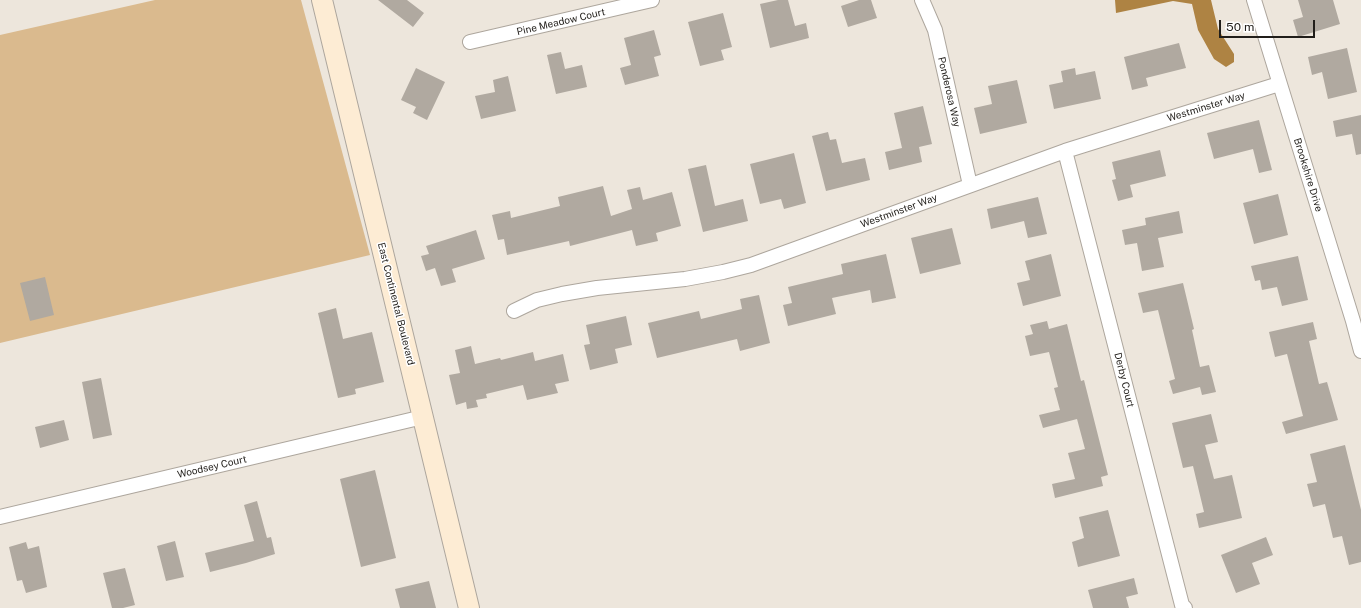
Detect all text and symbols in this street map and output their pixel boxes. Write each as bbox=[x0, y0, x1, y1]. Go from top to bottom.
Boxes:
street label: Pine Meadow Court bbox=[516, 6, 606, 38]
scale bar bbox=[1221, 12, 1317, 38]
text: 50 m bbox=[1226, 20, 1254, 34]
street label: Ponderosa Way bbox=[935, 56, 963, 128]
street label: Westminster Way bbox=[1166, 89, 1246, 125]
street label: Brookshire Drive bbox=[1291, 137, 1325, 213]
street label: Westminster Way bbox=[859, 192, 939, 230]
street label: East Continental Boulevard bbox=[375, 241, 417, 367]
street label: Derby Court bbox=[1111, 351, 1137, 409]
street label: Woodsey Court bbox=[176, 453, 248, 481]

